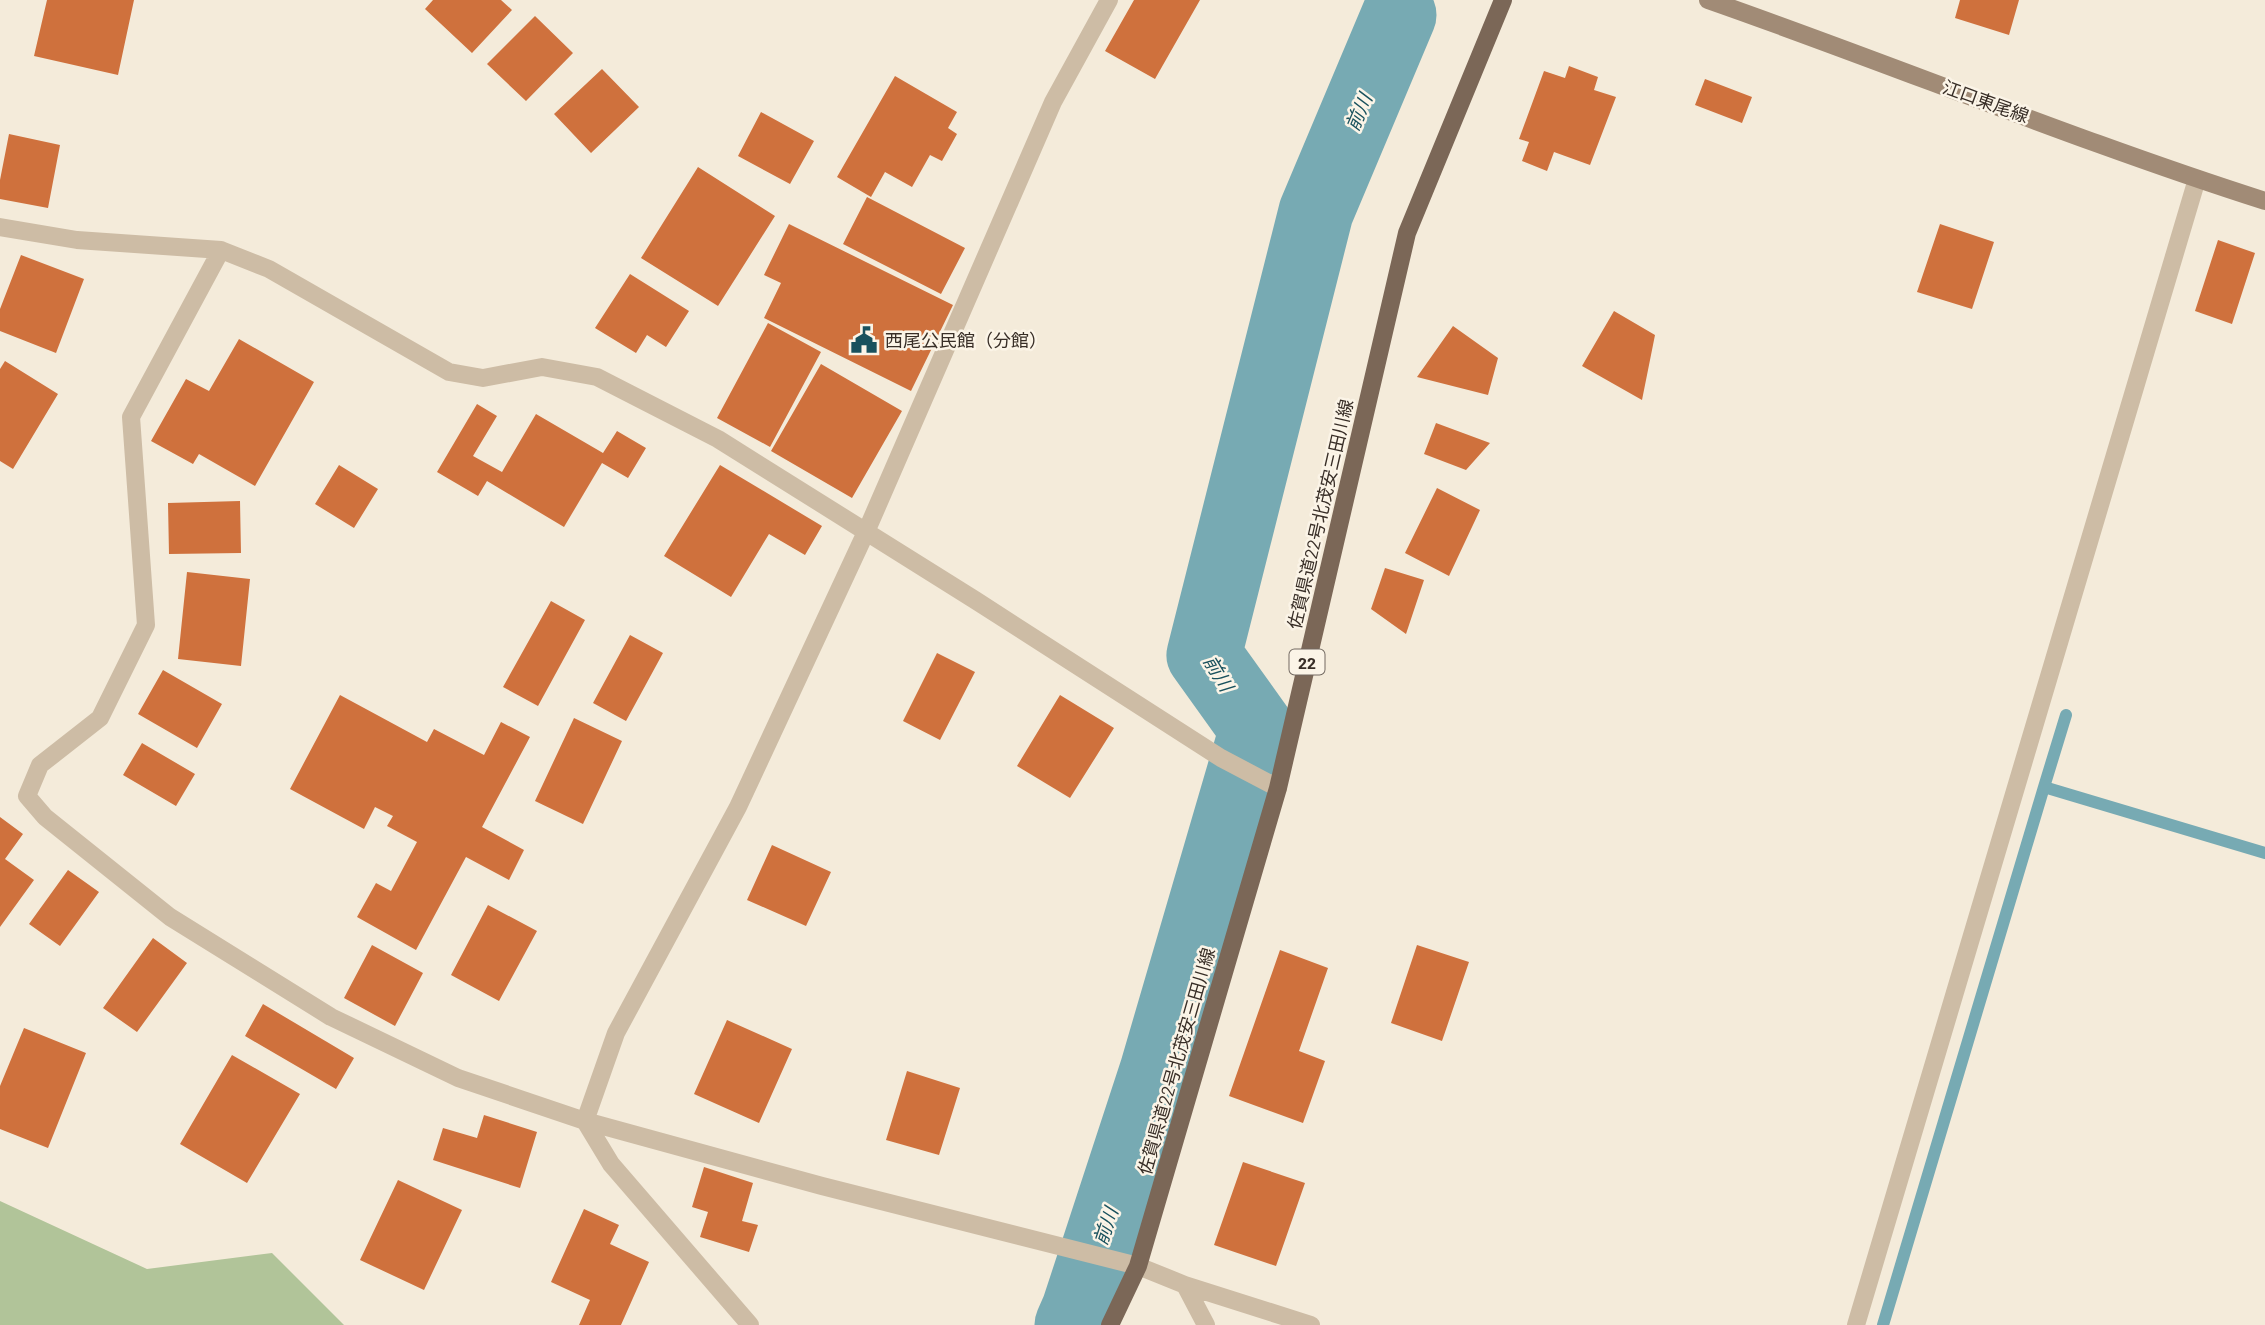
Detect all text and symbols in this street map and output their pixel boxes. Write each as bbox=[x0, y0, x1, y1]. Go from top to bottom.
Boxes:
street label: 江口東尾線 bbox=[1940, 75, 2032, 127]
water label: 前川 bbox=[1340, 88, 1377, 134]
public building icon: 西尾公民館（分館） bbox=[849, 325, 879, 355]
place label: 西尾公民館（分館） bbox=[885, 329, 1047, 351]
street label: 佐賀県道22号北茂安三田川線 bbox=[1283, 397, 1357, 631]
road number: 22 bbox=[1290, 650, 1324, 674]
water label: 前川 bbox=[1199, 651, 1240, 697]
street label: 佐賀県道22号北茂安三田川線 bbox=[1133, 945, 1219, 1177]
water label: 前川 bbox=[1088, 1202, 1123, 1248]

